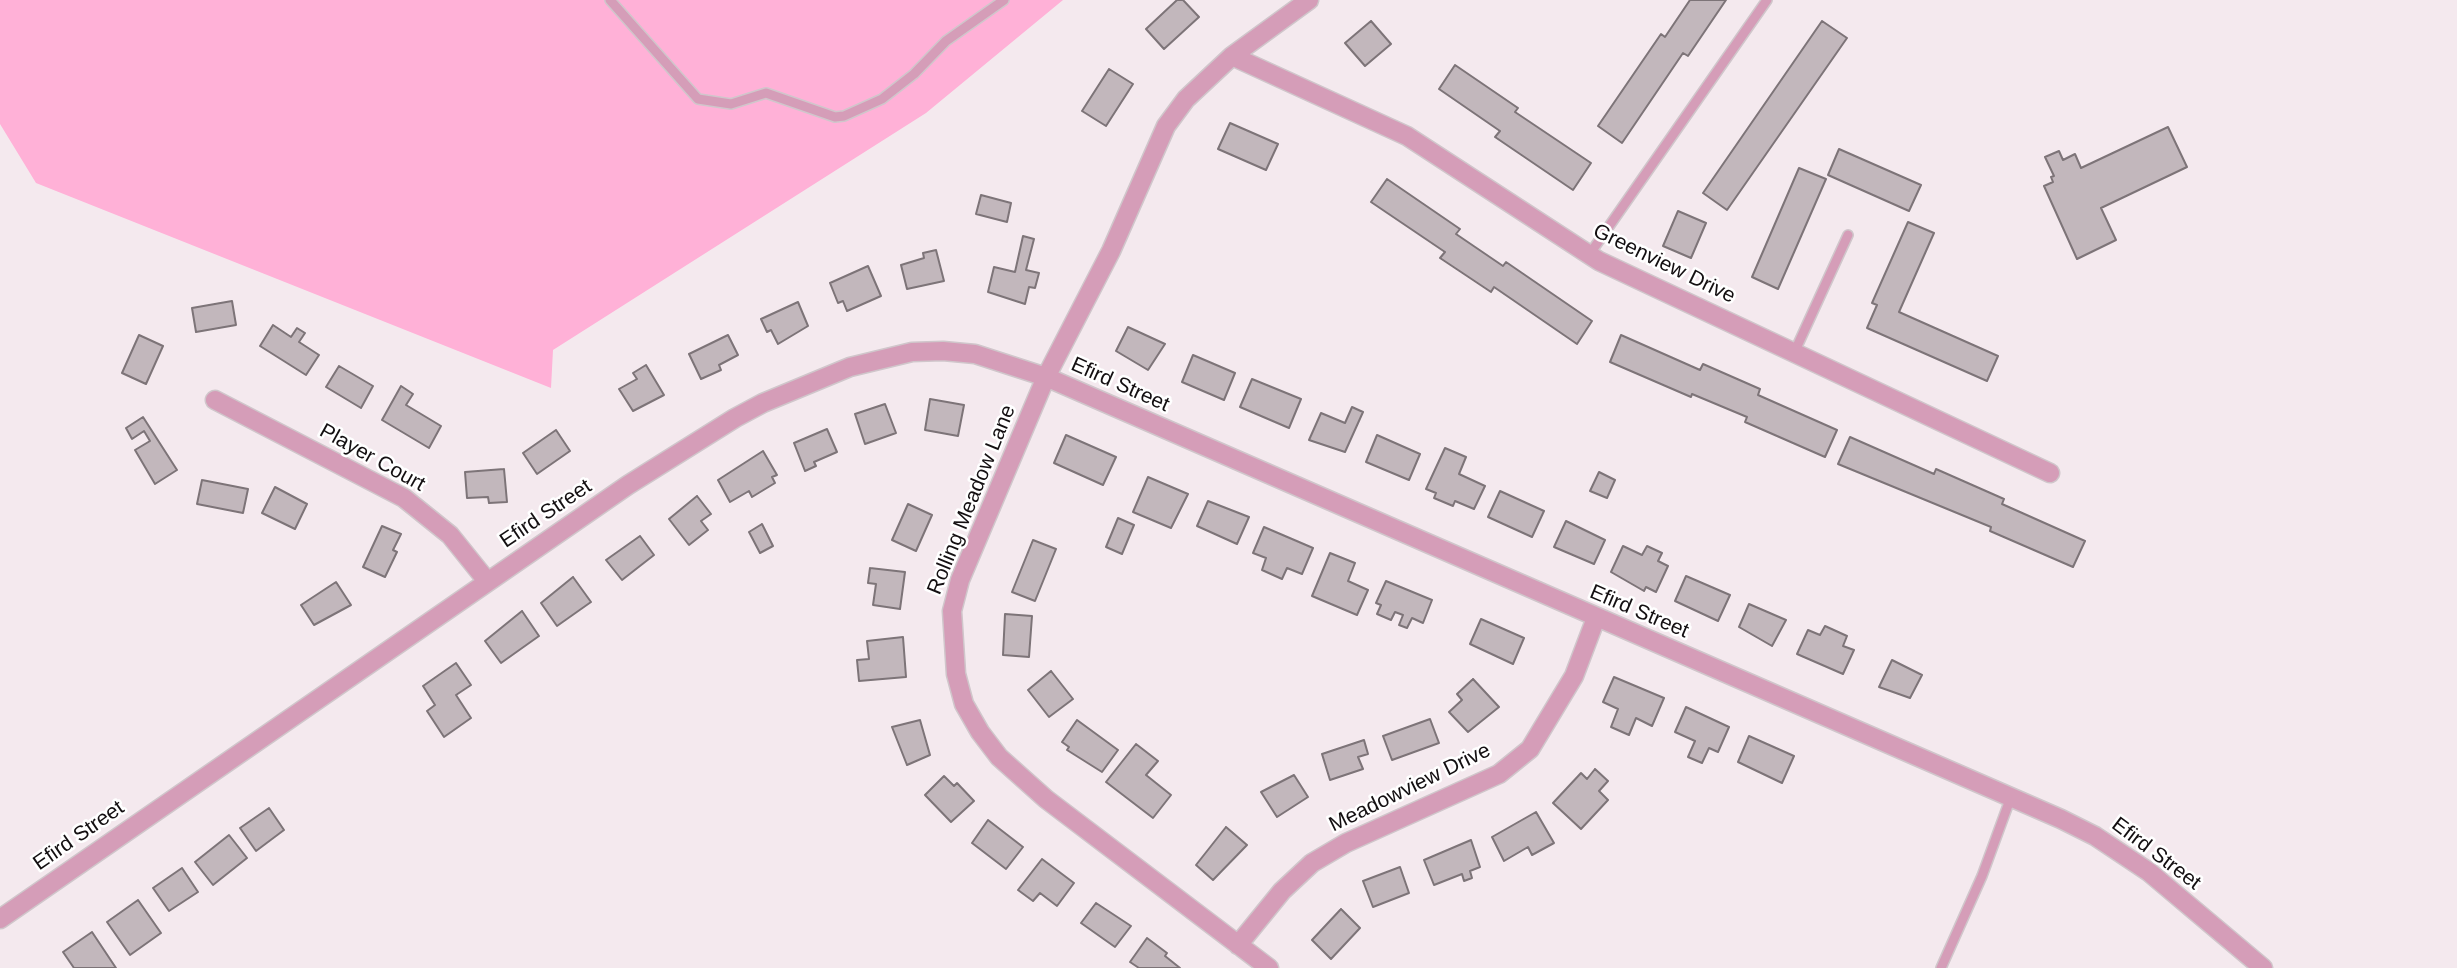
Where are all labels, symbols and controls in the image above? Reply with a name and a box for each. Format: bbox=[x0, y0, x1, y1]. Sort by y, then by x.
street label: Greenview Drive bbox=[1589, 219, 1739, 309]
street label: Efird Street bbox=[1067, 352, 1173, 418]
street label: Rolling Meadow Lane bbox=[922, 402, 1022, 598]
street label: Player Court bbox=[315, 419, 429, 497]
street label: Efird Street bbox=[495, 474, 597, 554]
street label: Efird Street bbox=[1586, 580, 1692, 644]
street label: Meadowview Drive bbox=[1325, 738, 1495, 838]
street label: Efird Street bbox=[29, 796, 129, 876]
street label: Efird Street bbox=[2106, 812, 2206, 896]

